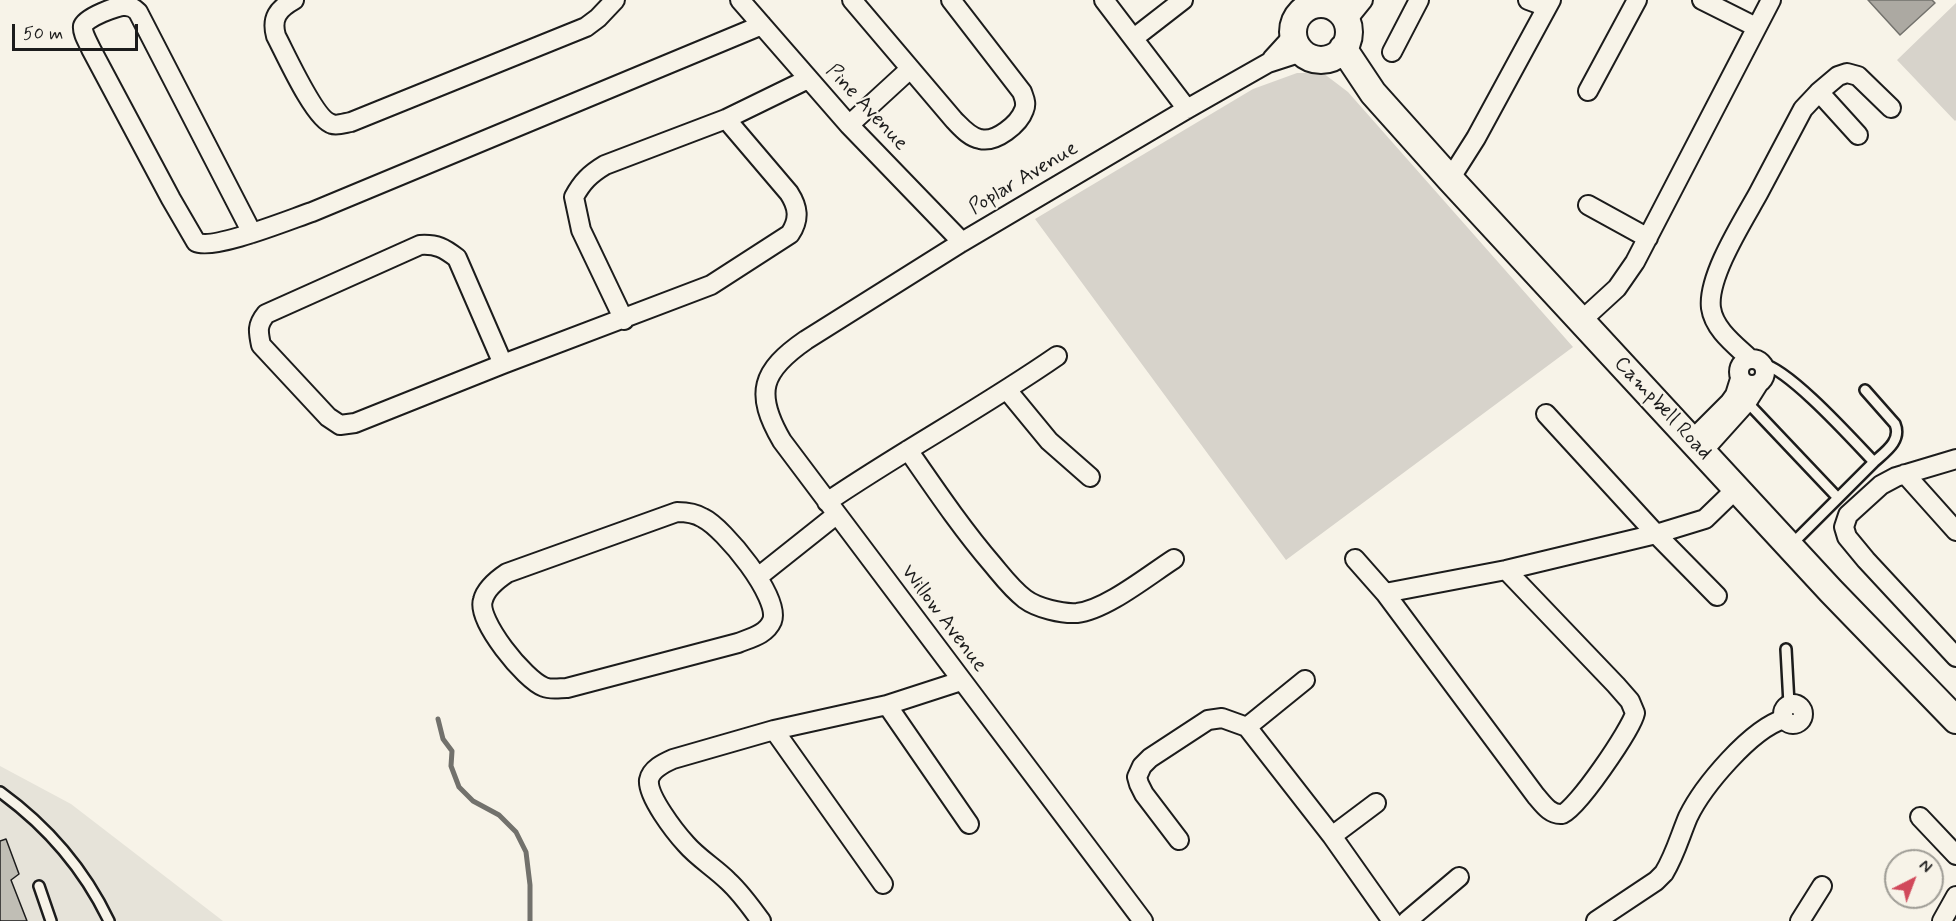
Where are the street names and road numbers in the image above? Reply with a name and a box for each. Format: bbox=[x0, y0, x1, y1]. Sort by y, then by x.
street label: Pine Avenue bbox=[820, 59, 912, 157]
street label: Poplar Avenue bbox=[965, 137, 1083, 221]
street label: Campbell Road bbox=[1608, 352, 1716, 466]
street label: Willow Avenue bbox=[895, 560, 991, 678]

